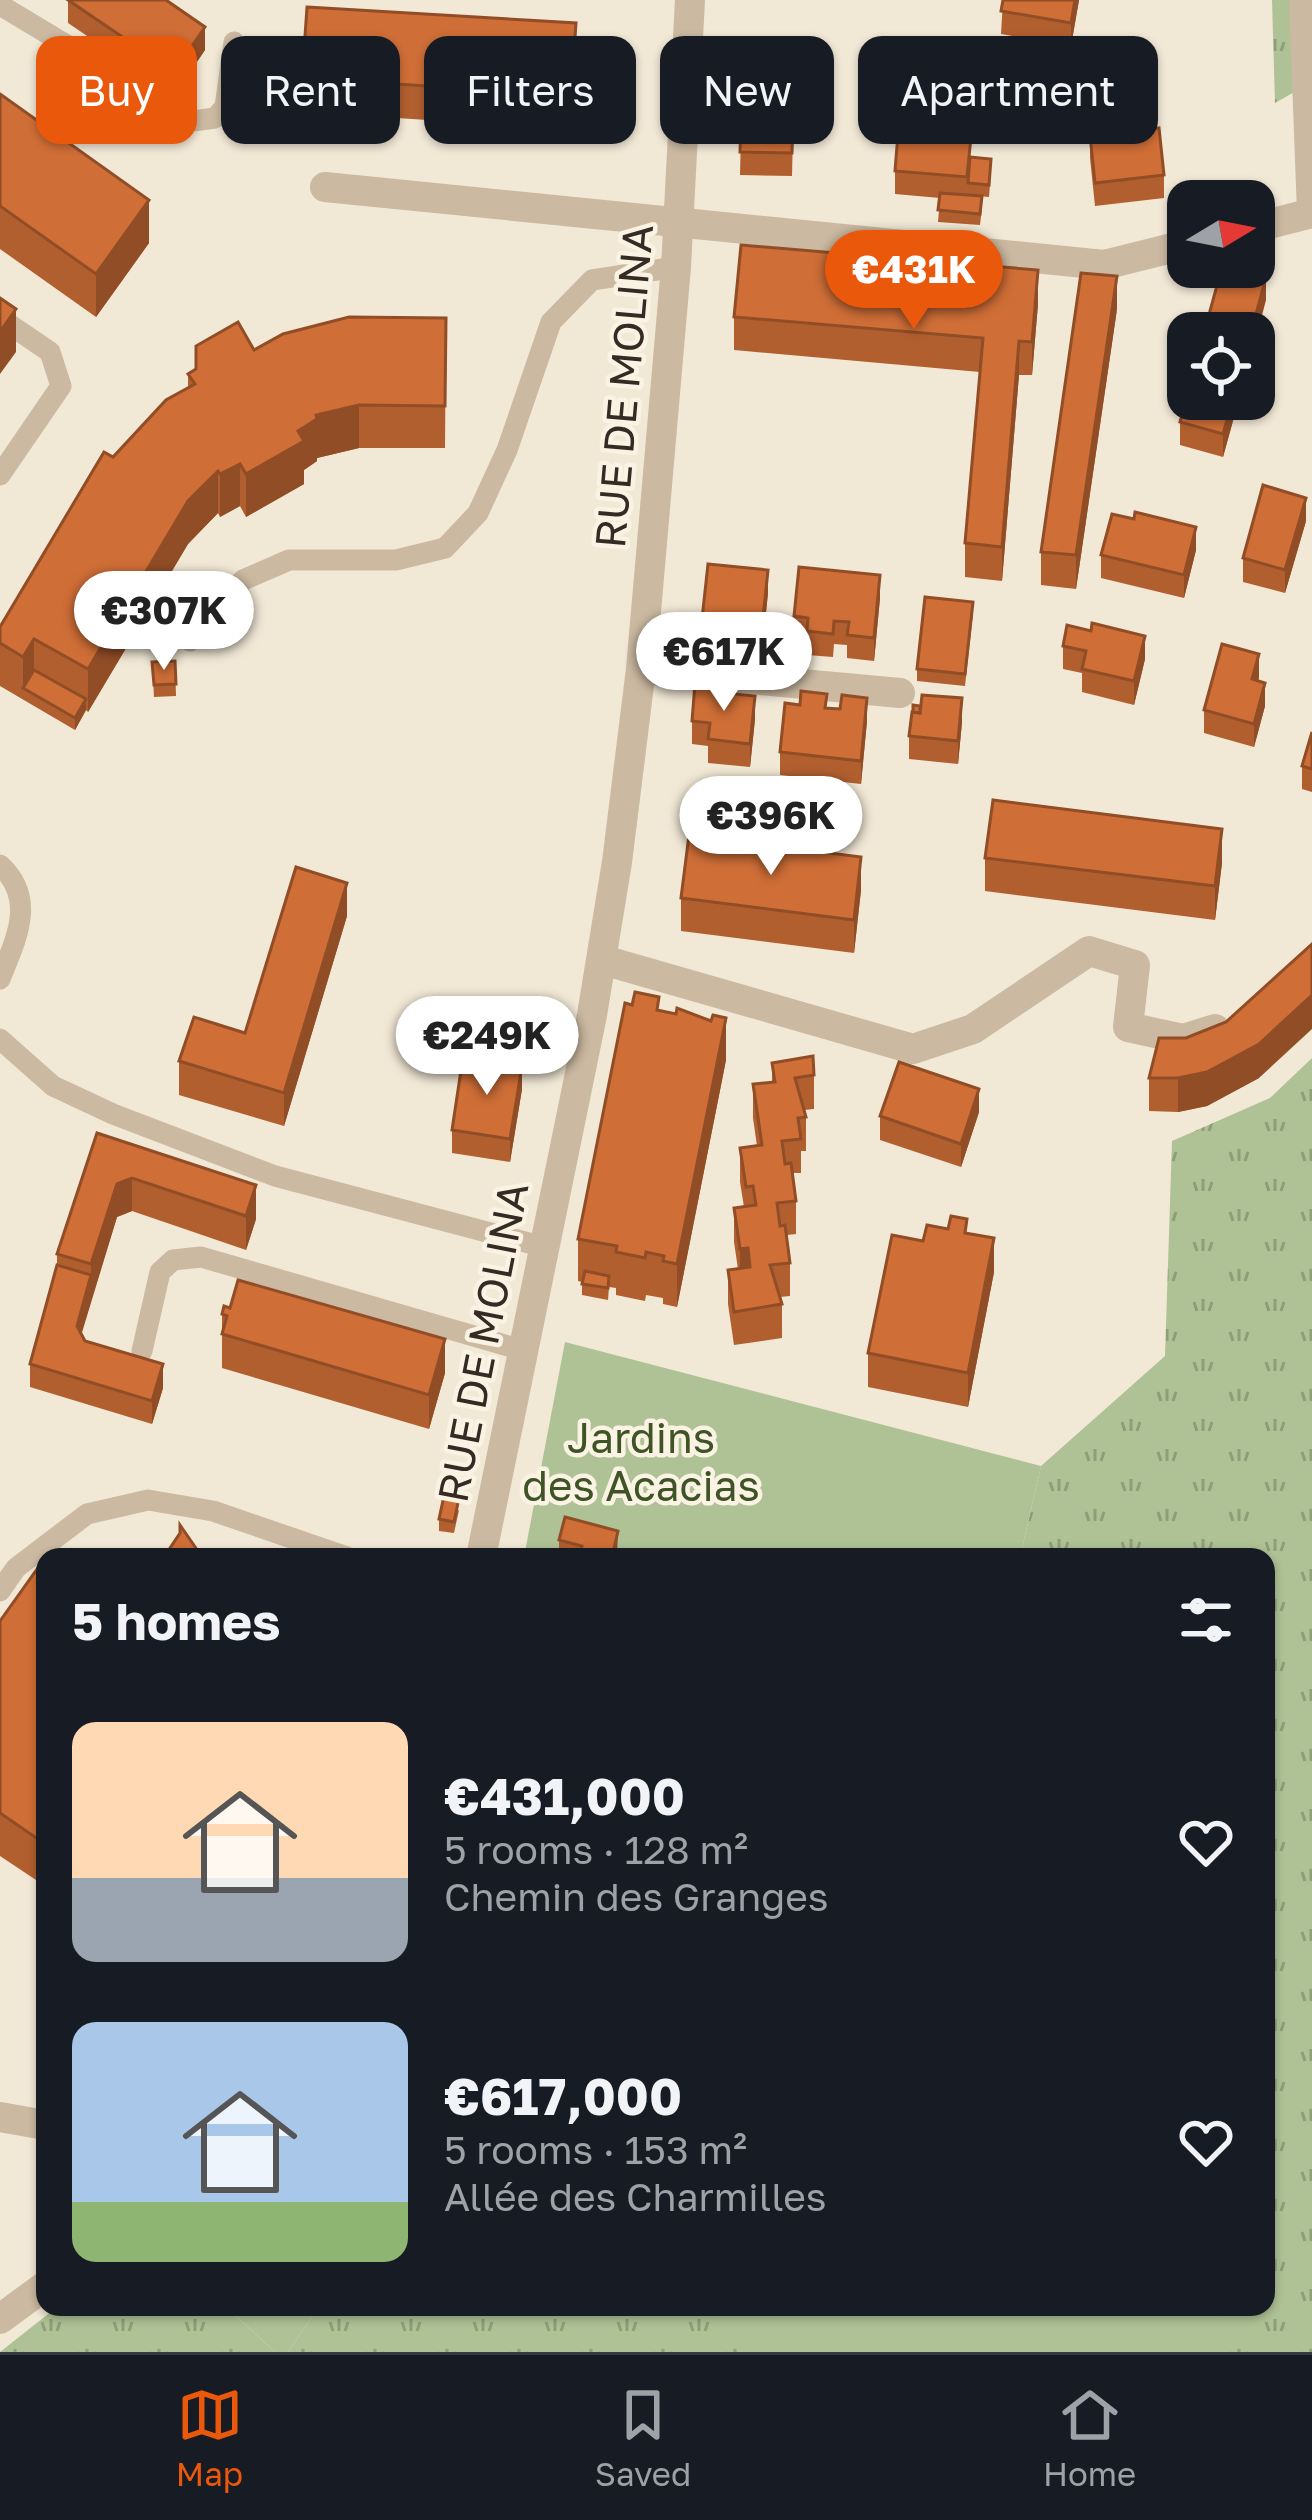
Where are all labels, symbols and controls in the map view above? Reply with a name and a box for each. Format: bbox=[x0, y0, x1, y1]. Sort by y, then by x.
chip: Buy bbox=[36, 36, 197, 144]
chip: Rent bbox=[221, 36, 400, 144]
chip: Filters bbox=[424, 36, 636, 144]
chip: New bbox=[660, 36, 834, 144]
chip: Apartment bbox=[858, 36, 1158, 144]
north arrow bbox=[1167, 180, 1275, 288]
map controls bbox=[1167, 180, 1275, 420]
street label: RUE DE MOLINA bbox=[584, 222, 662, 550]
pin: €431K bbox=[830, 230, 998, 332]
text: €431K bbox=[852, 245, 976, 292]
button: locate bbox=[1167, 312, 1275, 420]
pin: €307K bbox=[80, 571, 248, 673]
text: €307K bbox=[101, 586, 227, 633]
pin: €617K bbox=[640, 612, 808, 714]
text: €617K bbox=[663, 627, 785, 674]
pin: €396K bbox=[687, 776, 855, 878]
text: €396K bbox=[706, 791, 836, 838]
pin: €249K bbox=[403, 996, 571, 1098]
text: €249K bbox=[423, 1011, 551, 1058]
street label: RUE DE MOLINA bbox=[426, 1178, 538, 1506]
park label: Jardins des Acacias bbox=[522, 1412, 760, 1510]
icon: filters bbox=[1173, 1587, 1239, 1653]
text: 5 homes bbox=[72, 1590, 281, 1651]
text: €431,000 bbox=[444, 1765, 685, 1826]
icon: home bbox=[168, 1770, 312, 1914]
icon: heart bbox=[1173, 1809, 1239, 1875]
text: 5 rooms · 128 m² bbox=[444, 1826, 748, 1873]
text: Chemin des Granges bbox=[444, 1873, 828, 1920]
text: €617,000 bbox=[444, 2065, 682, 2126]
icon: home bbox=[168, 2070, 312, 2214]
icon: heart bbox=[1173, 2109, 1239, 2175]
text: 5 rooms · 153 m² bbox=[444, 2126, 747, 2173]
text: Allée des Charmilles bbox=[444, 2173, 827, 2220]
tab: Map bbox=[176, 2382, 243, 2493]
tab: Saved bbox=[595, 2382, 691, 2493]
tab: Home bbox=[1043, 2382, 1136, 2493]

